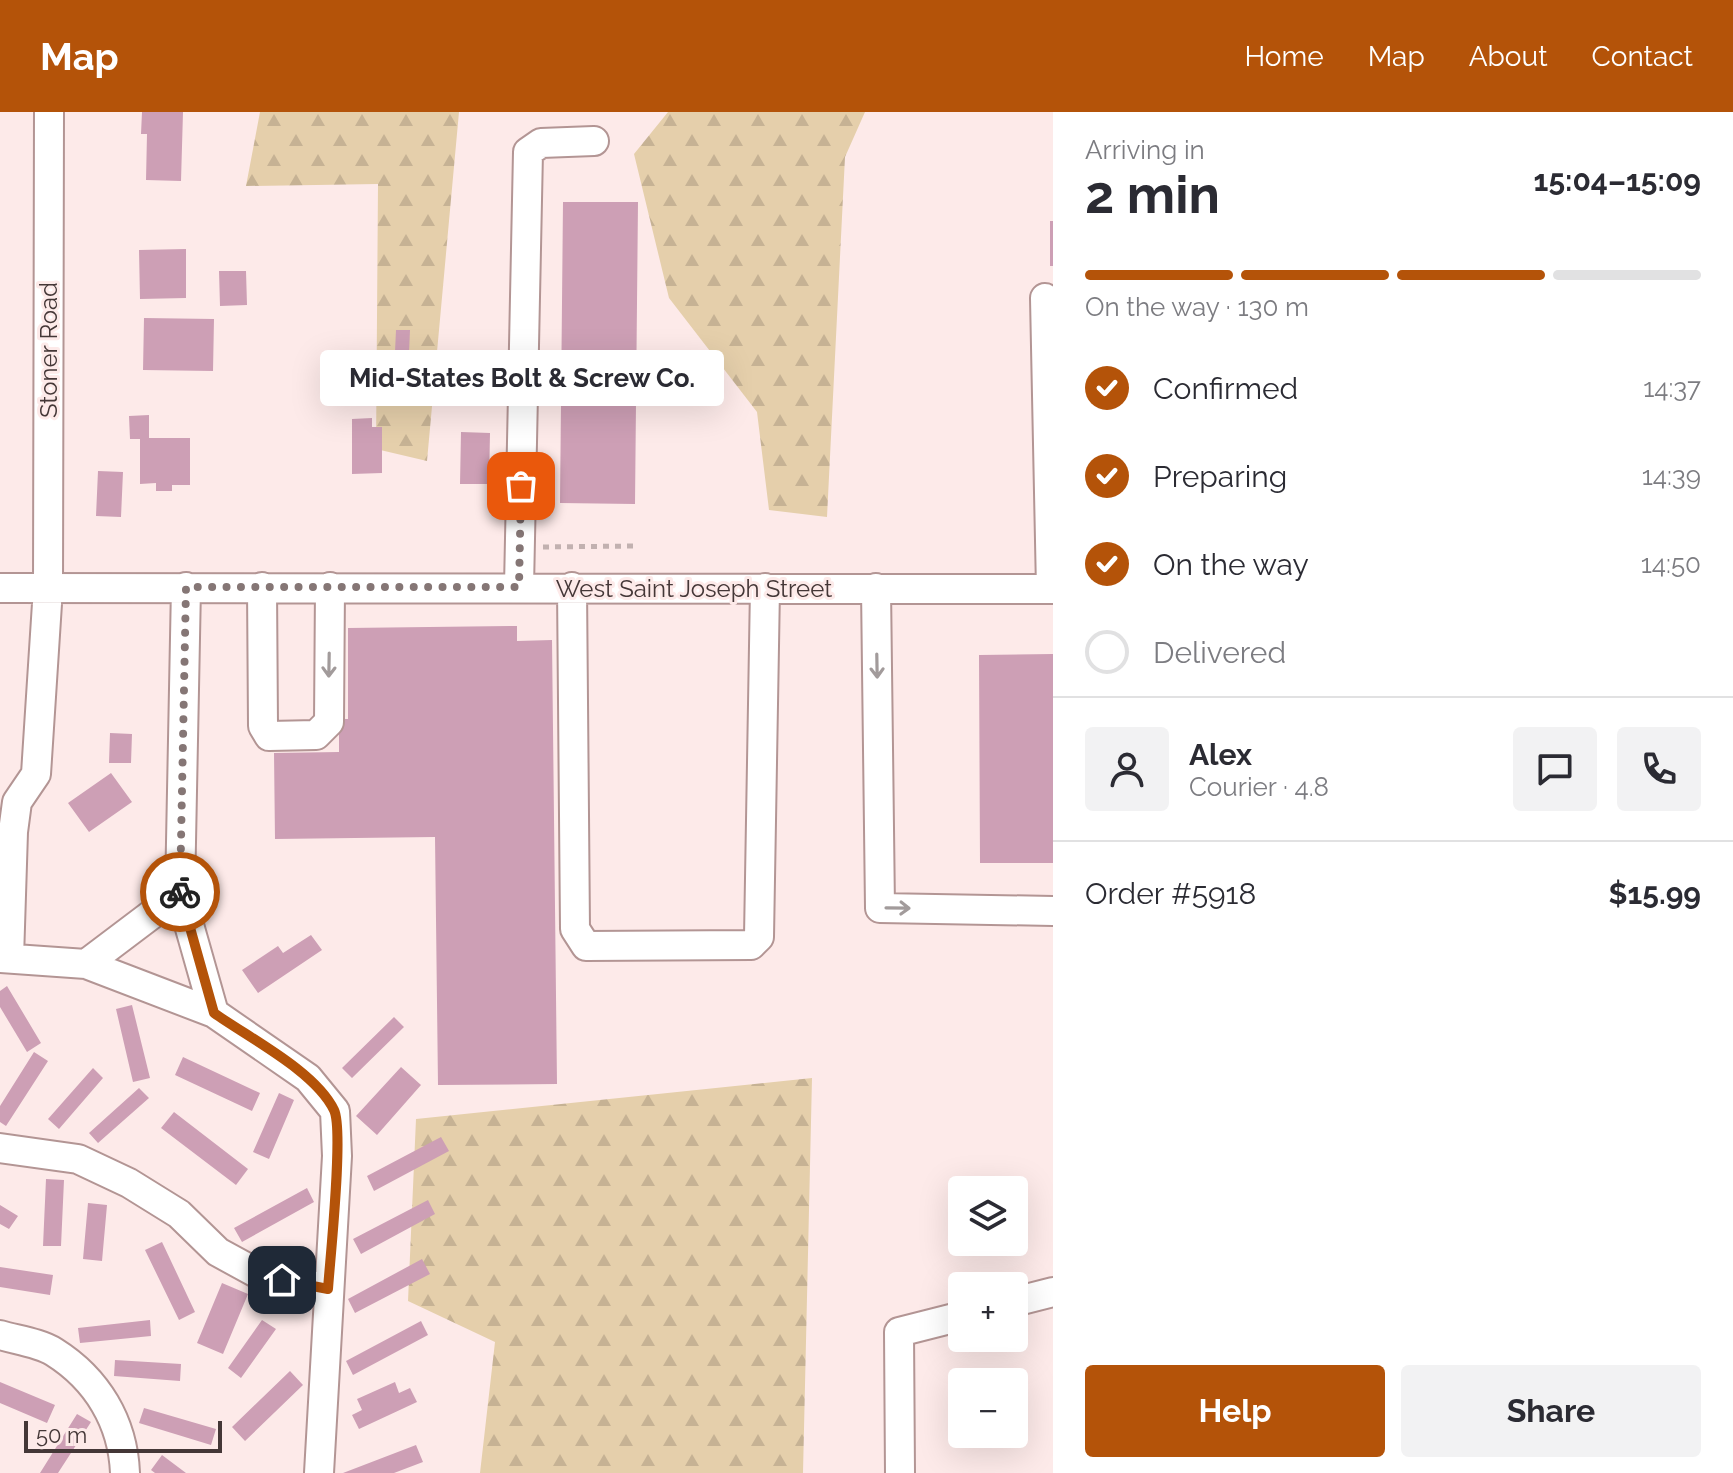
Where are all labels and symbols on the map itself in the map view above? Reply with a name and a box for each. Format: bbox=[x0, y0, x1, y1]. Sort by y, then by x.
street label: Stoner Road bbox=[34, 282, 63, 418]
callout: Mid-States Bolt & Screw Co. bbox=[319, 350, 723, 406]
pin bbox=[487, 452, 555, 520]
street label: West Saint Joseph Street bbox=[556, 574, 832, 603]
one-way arrow bbox=[321, 651, 337, 678]
one-way arrow bbox=[869, 652, 885, 679]
courier bbox=[140, 852, 220, 932]
one-way arrow bbox=[884, 900, 911, 916]
pin bbox=[248, 1246, 316, 1314]
scale bar bbox=[24, 1417, 222, 1453]

